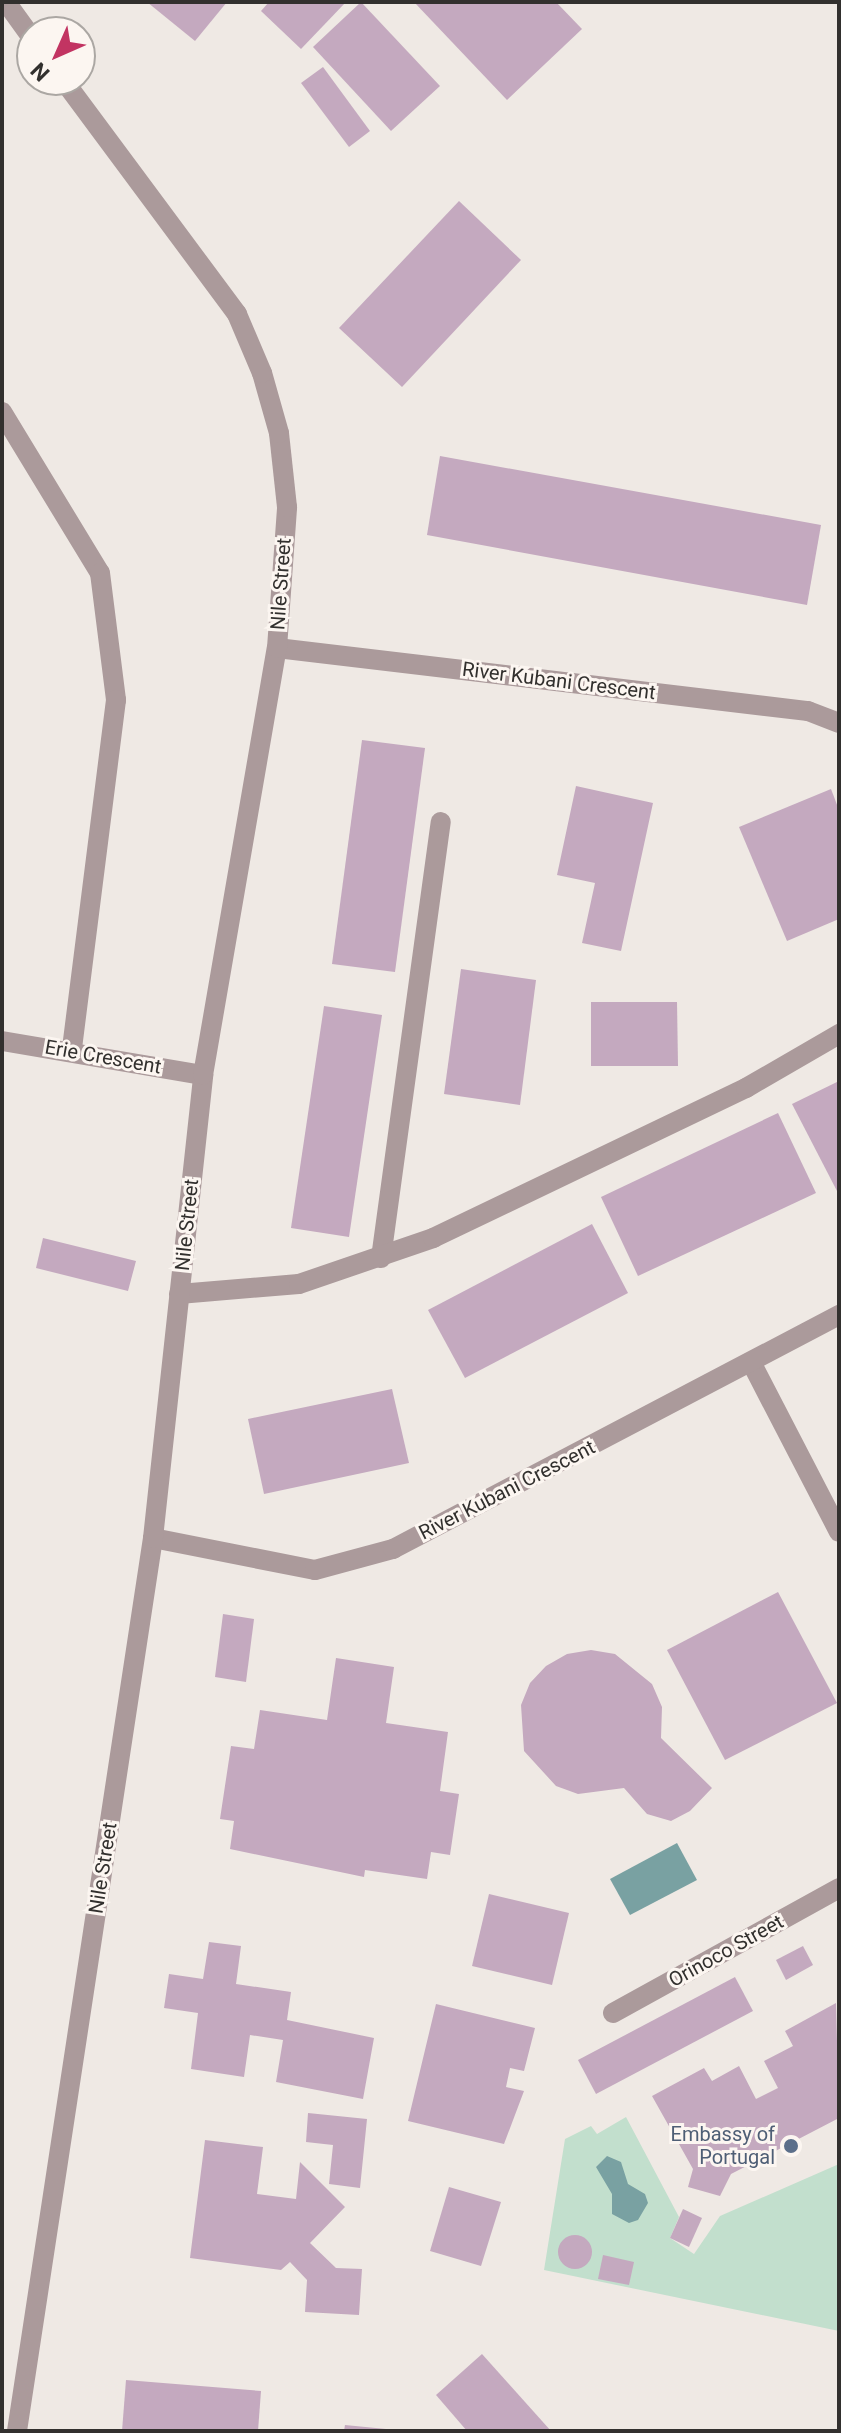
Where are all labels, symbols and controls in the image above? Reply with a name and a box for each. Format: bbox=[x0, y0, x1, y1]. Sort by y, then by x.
north arrow bbox=[16, 16, 96, 96]
text: N bbox=[26, 58, 54, 86]
street label: Nile Street bbox=[266, 537, 296, 631]
street label: River Kubani Crescent bbox=[461, 657, 657, 705]
street label: Erie Crescent bbox=[43, 1035, 163, 1079]
street label: Nile Street bbox=[170, 1178, 204, 1272]
street label: River Kubani Crescent bbox=[415, 1435, 599, 1545]
street label: Nile Street bbox=[84, 1821, 122, 1915]
street label: Orinoco Street bbox=[664, 1910, 788, 1992]
place label: Embassy of Portugal bbox=[671, 2122, 775, 2169]
marker: Embassy of Portugal bbox=[782, 2137, 800, 2155]

